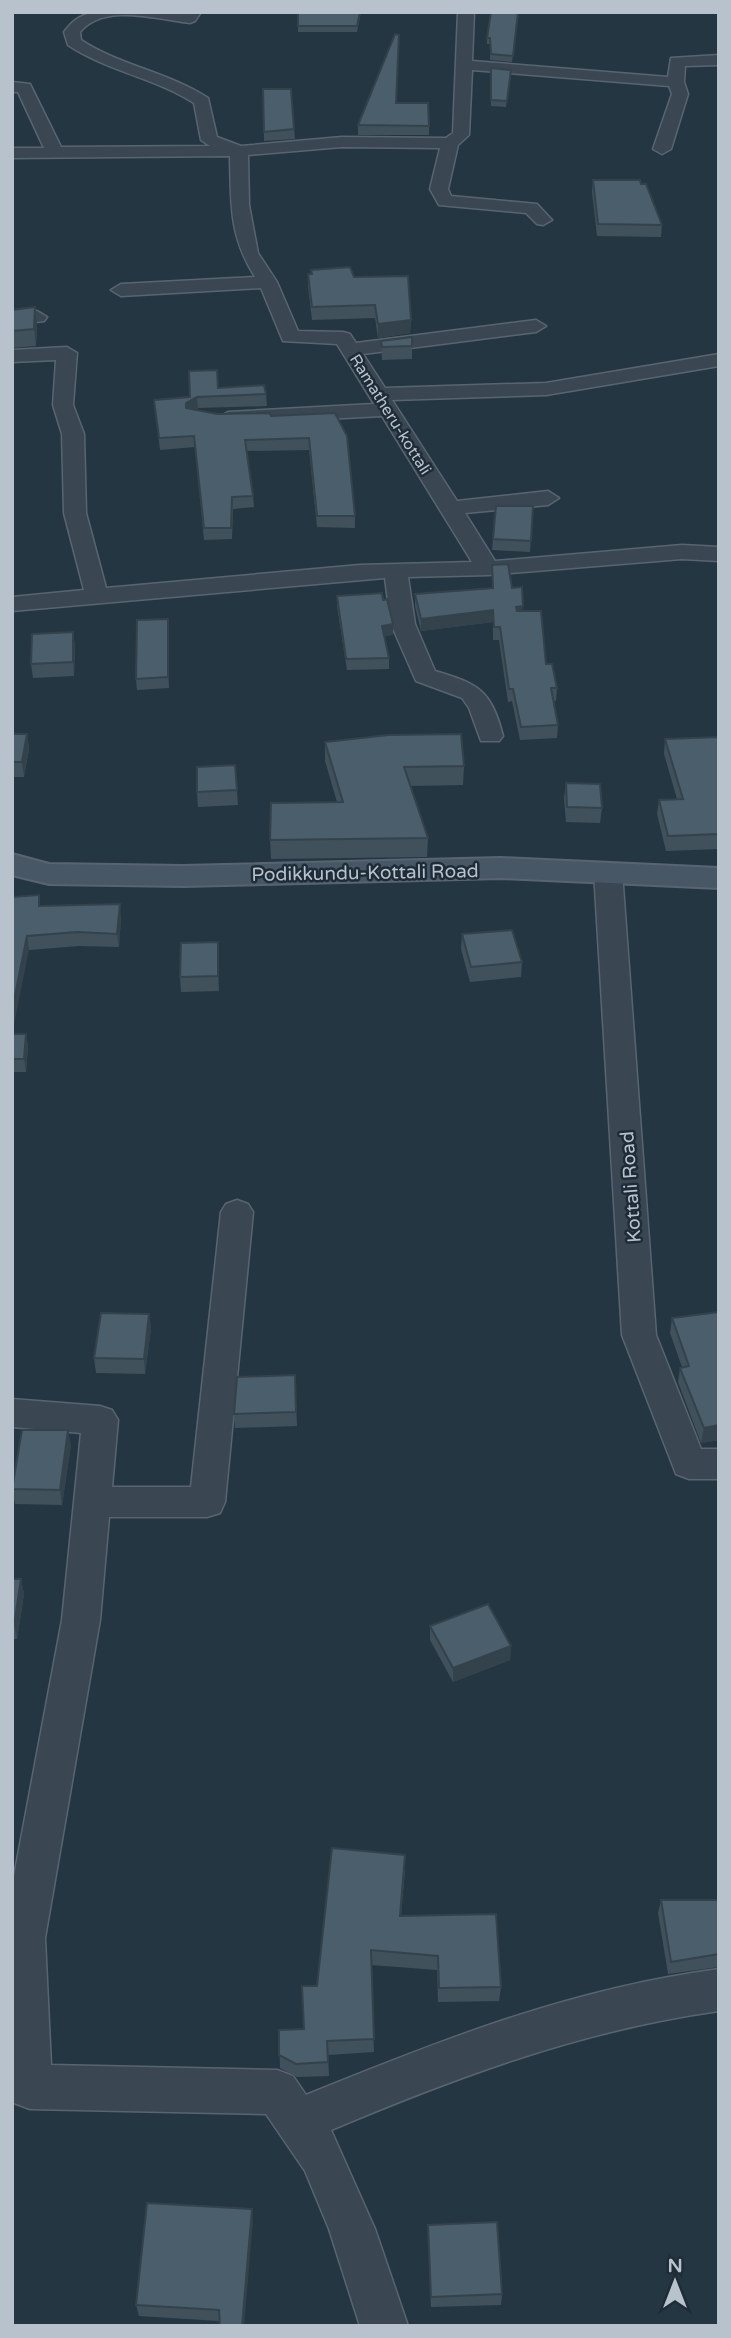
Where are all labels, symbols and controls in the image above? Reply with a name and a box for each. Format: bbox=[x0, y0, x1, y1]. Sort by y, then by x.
street label: Ramatheru-kottali bbox=[345, 350, 435, 479]
street label: Podikkundu-Kottali Road bbox=[251, 860, 479, 886]
street label: Kottali Road bbox=[616, 1131, 646, 1243]
north arrow bbox=[640, 2247, 710, 2317]
text: N bbox=[667, 2255, 683, 2277]

